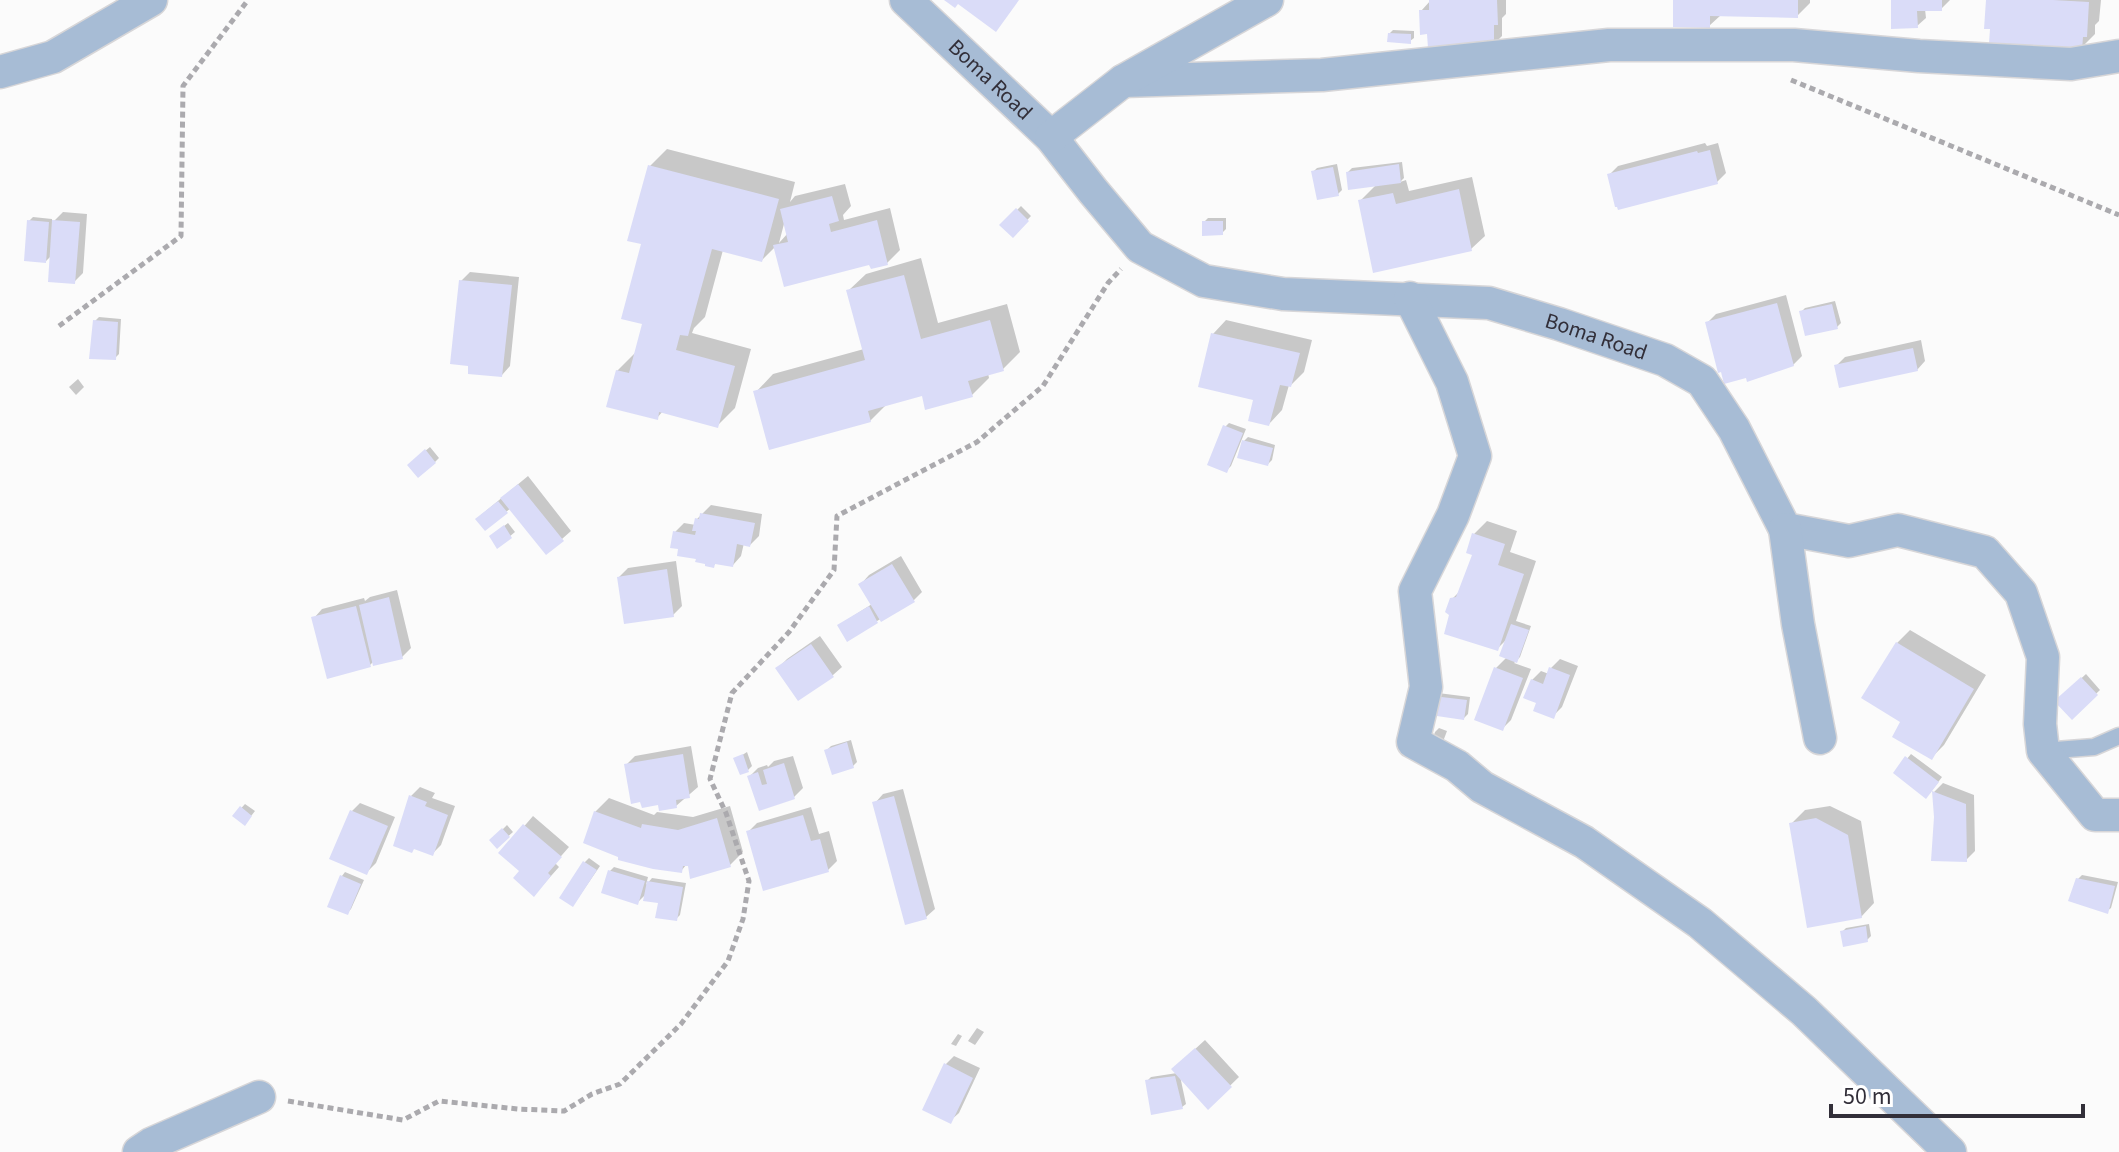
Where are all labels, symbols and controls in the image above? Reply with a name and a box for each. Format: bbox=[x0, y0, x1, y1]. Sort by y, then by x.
street label: Boma Road bbox=[941, 32, 1040, 128]
street label: Boma Road bbox=[1541, 305, 1651, 369]
scale bar bbox=[1831, 1068, 2083, 1118]
text: 50 m bbox=[1843, 1079, 1892, 1114]

